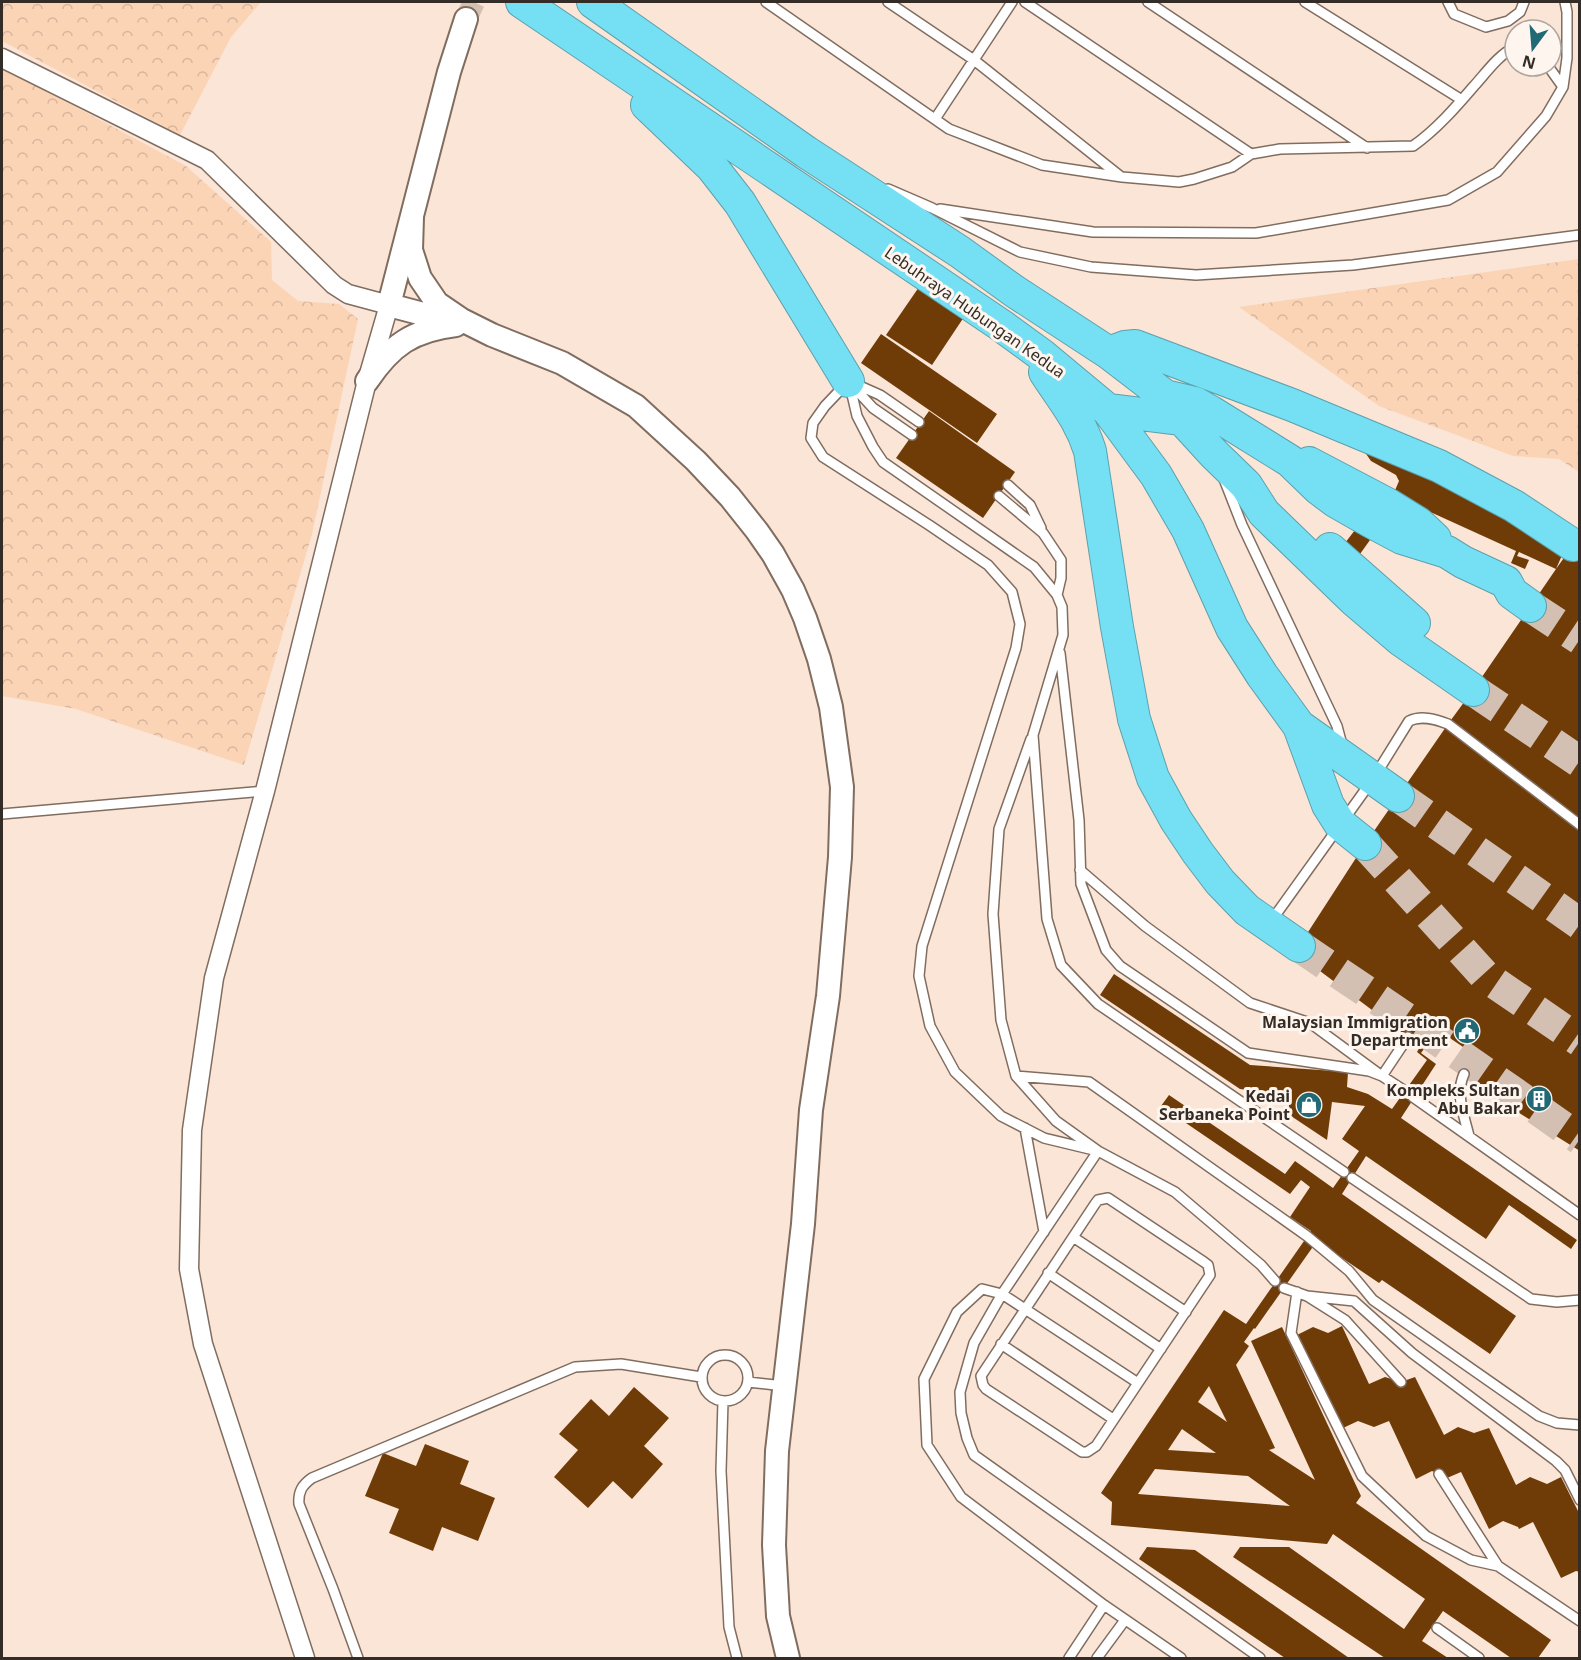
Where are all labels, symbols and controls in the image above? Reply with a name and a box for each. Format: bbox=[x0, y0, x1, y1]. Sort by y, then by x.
north arrow bbox=[1503, 18, 1563, 78]
text: N bbox=[1520, 50, 1538, 75]
street label: Lebuhraya Hubungan Kedua bbox=[880, 241, 1070, 383]
place label: Malaysian Immigration Department bbox=[1262, 1011, 1448, 1051]
public building icon: Malaysian Immigration Department bbox=[1452, 1016, 1482, 1046]
place label: Kompleks Sultan Abu Bakar bbox=[1386, 1079, 1520, 1119]
building icon: Kompleks Sultan Abu Bakar bbox=[1524, 1084, 1554, 1114]
place label: Kedai Serbaneka Point bbox=[1159, 1085, 1290, 1125]
shop icon: Kedai Serbaneka Point bbox=[1294, 1090, 1324, 1120]

